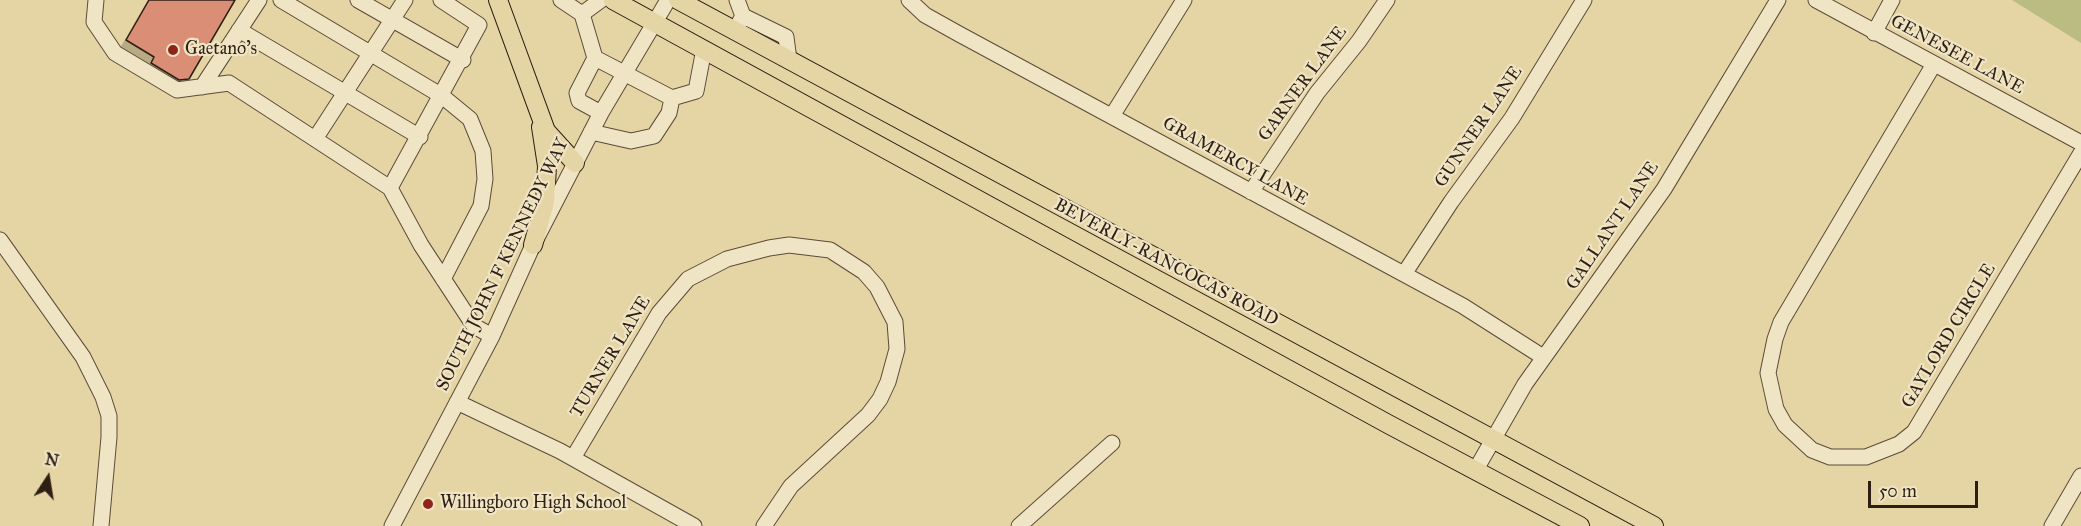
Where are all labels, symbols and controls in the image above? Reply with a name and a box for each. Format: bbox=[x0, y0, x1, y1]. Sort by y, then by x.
street label: GENESEE LANE bbox=[1886, 11, 2028, 99]
street label: GARNER LANE bbox=[1254, 22, 1352, 146]
place label: Gaetano's bbox=[185, 39, 257, 61]
marker: Gaetano's bbox=[166, 43, 180, 57]
street label: GUNNER LANE bbox=[1430, 62, 1528, 192]
street label: GRAMERCY LANE bbox=[1158, 113, 1312, 211]
street label: SOUTH JOHN F KENNEDY WAY bbox=[432, 135, 574, 395]
street label: GALLANT LANE bbox=[1562, 158, 1664, 294]
street label: BEVERLY-RANCOCAS ROAD bbox=[1050, 195, 1282, 331]
street label: GAYLORD CIRCLE bbox=[1897, 260, 2001, 412]
street label: TURNER LANE bbox=[566, 292, 656, 422]
north arrow bbox=[18, 448, 78, 508]
text: N bbox=[43, 449, 60, 471]
scale bar bbox=[1871, 469, 1980, 507]
text: 50 m bbox=[1879, 480, 1917, 502]
place label: Willingboro High School bbox=[440, 493, 626, 515]
marker: Willingboro High School bbox=[421, 497, 435, 511]

